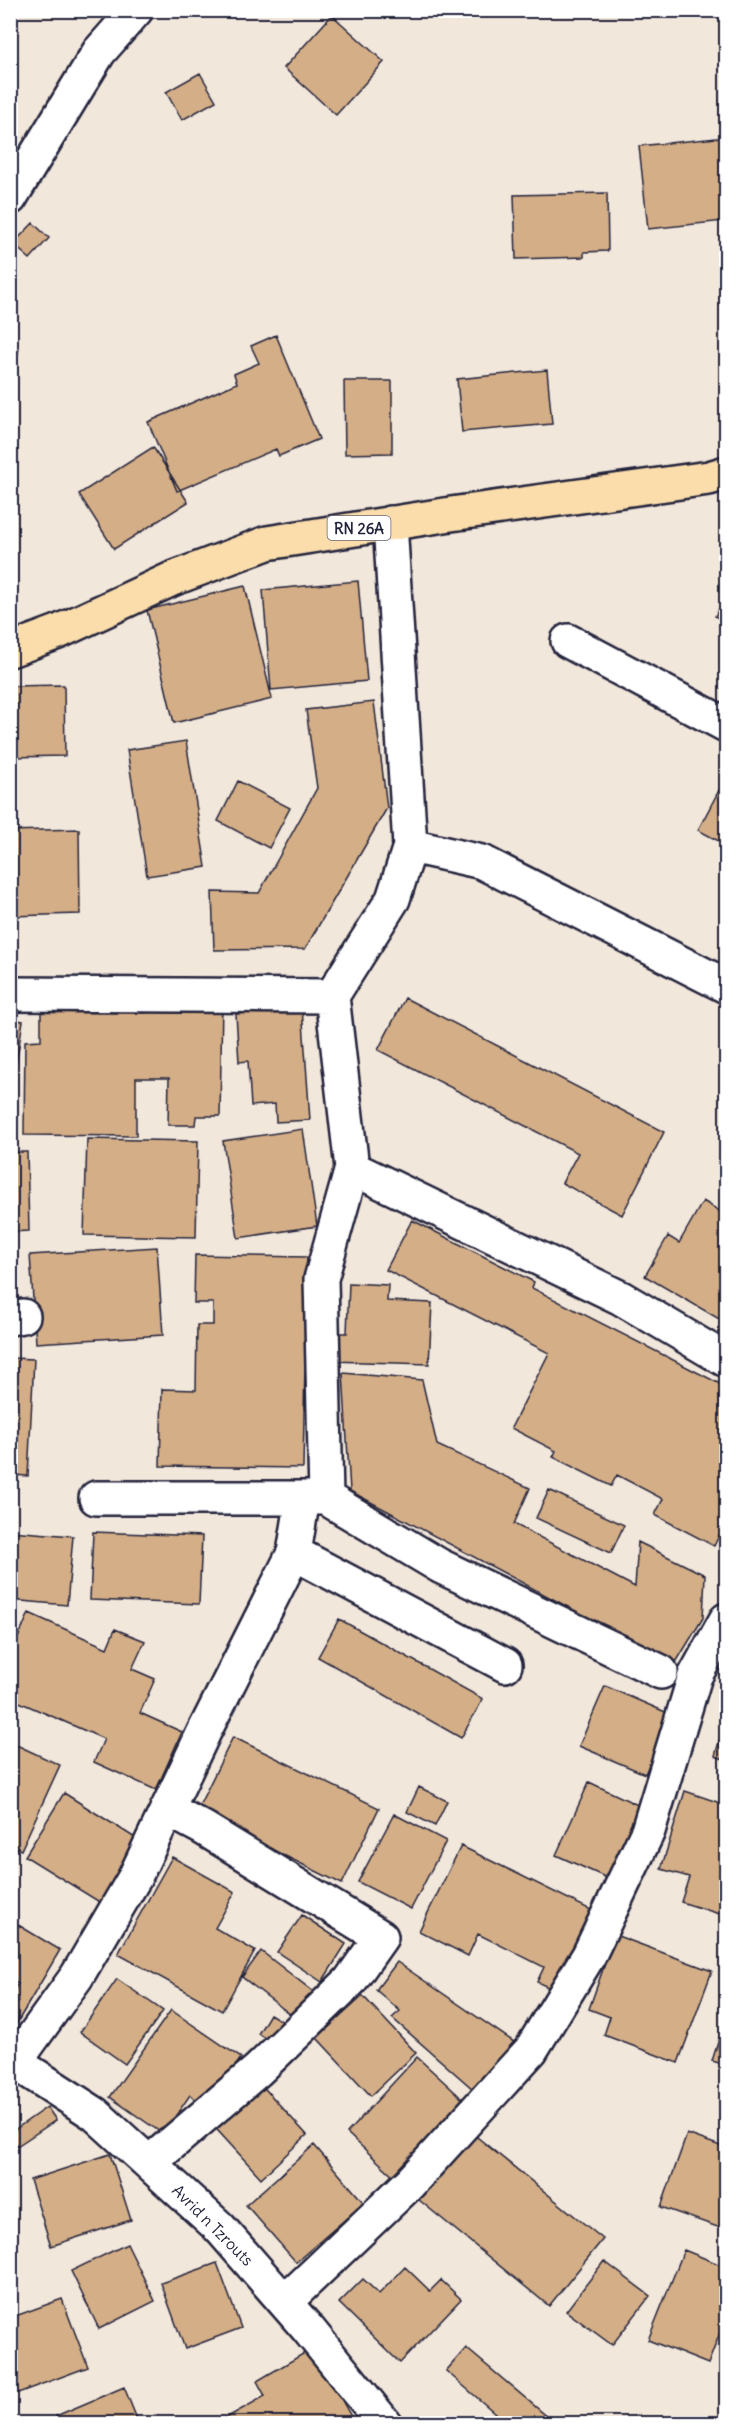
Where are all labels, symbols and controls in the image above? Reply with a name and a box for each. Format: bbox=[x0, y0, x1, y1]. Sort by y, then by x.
road number: RN 26A bbox=[328, 516, 391, 540]
street label: Avrid n Tzrouts bbox=[168, 2180, 258, 2270]

